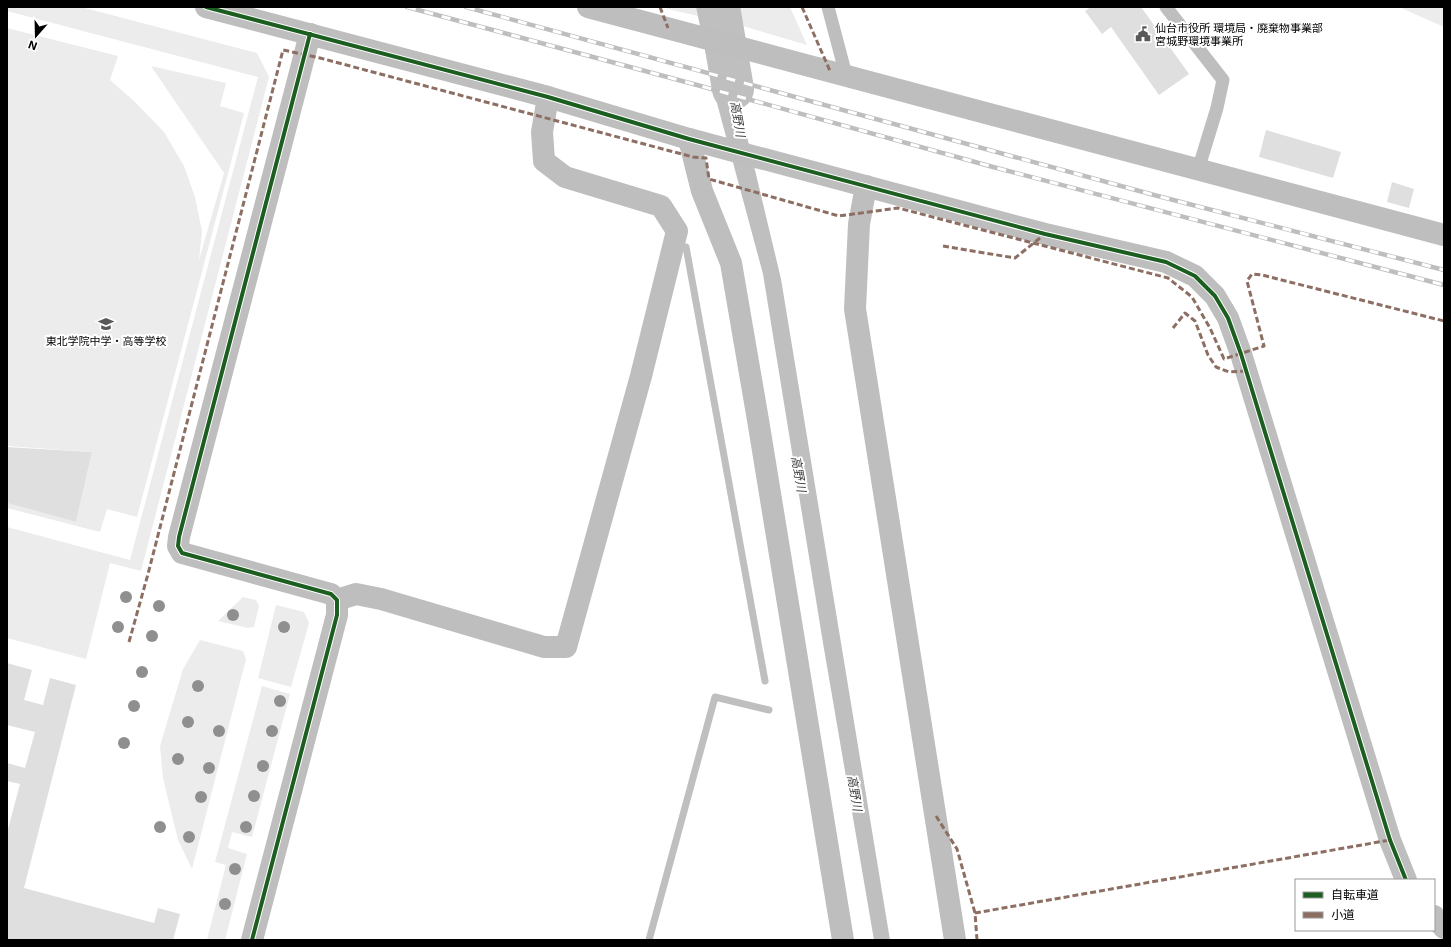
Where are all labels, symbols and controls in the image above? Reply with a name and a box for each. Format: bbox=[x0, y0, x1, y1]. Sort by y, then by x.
north arrow bbox=[16, 16, 56, 56]
place label: 仙台市役所 環境局・廃棄物事業部 宮城野環境事業所 bbox=[1155, 21, 1323, 48]
public building icon: 仙台市役所 環境局・廃棄物事業部 宮城野環境事業所 bbox=[1134, 25, 1152, 43]
text: N bbox=[26, 37, 39, 53]
water label: 高野川 bbox=[727, 100, 749, 140]
school or university icon: 東北学院中学・高等学校 bbox=[97, 315, 115, 333]
place label: 東北学院中学・高等学校 bbox=[46, 334, 167, 348]
water label: 高野川 bbox=[788, 455, 810, 495]
water label: 高野川 bbox=[844, 774, 866, 814]
legend bbox=[1295, 879, 1435, 931]
text: 自転車道 bbox=[1331, 887, 1379, 902]
text: 小道 bbox=[1331, 907, 1355, 922]

